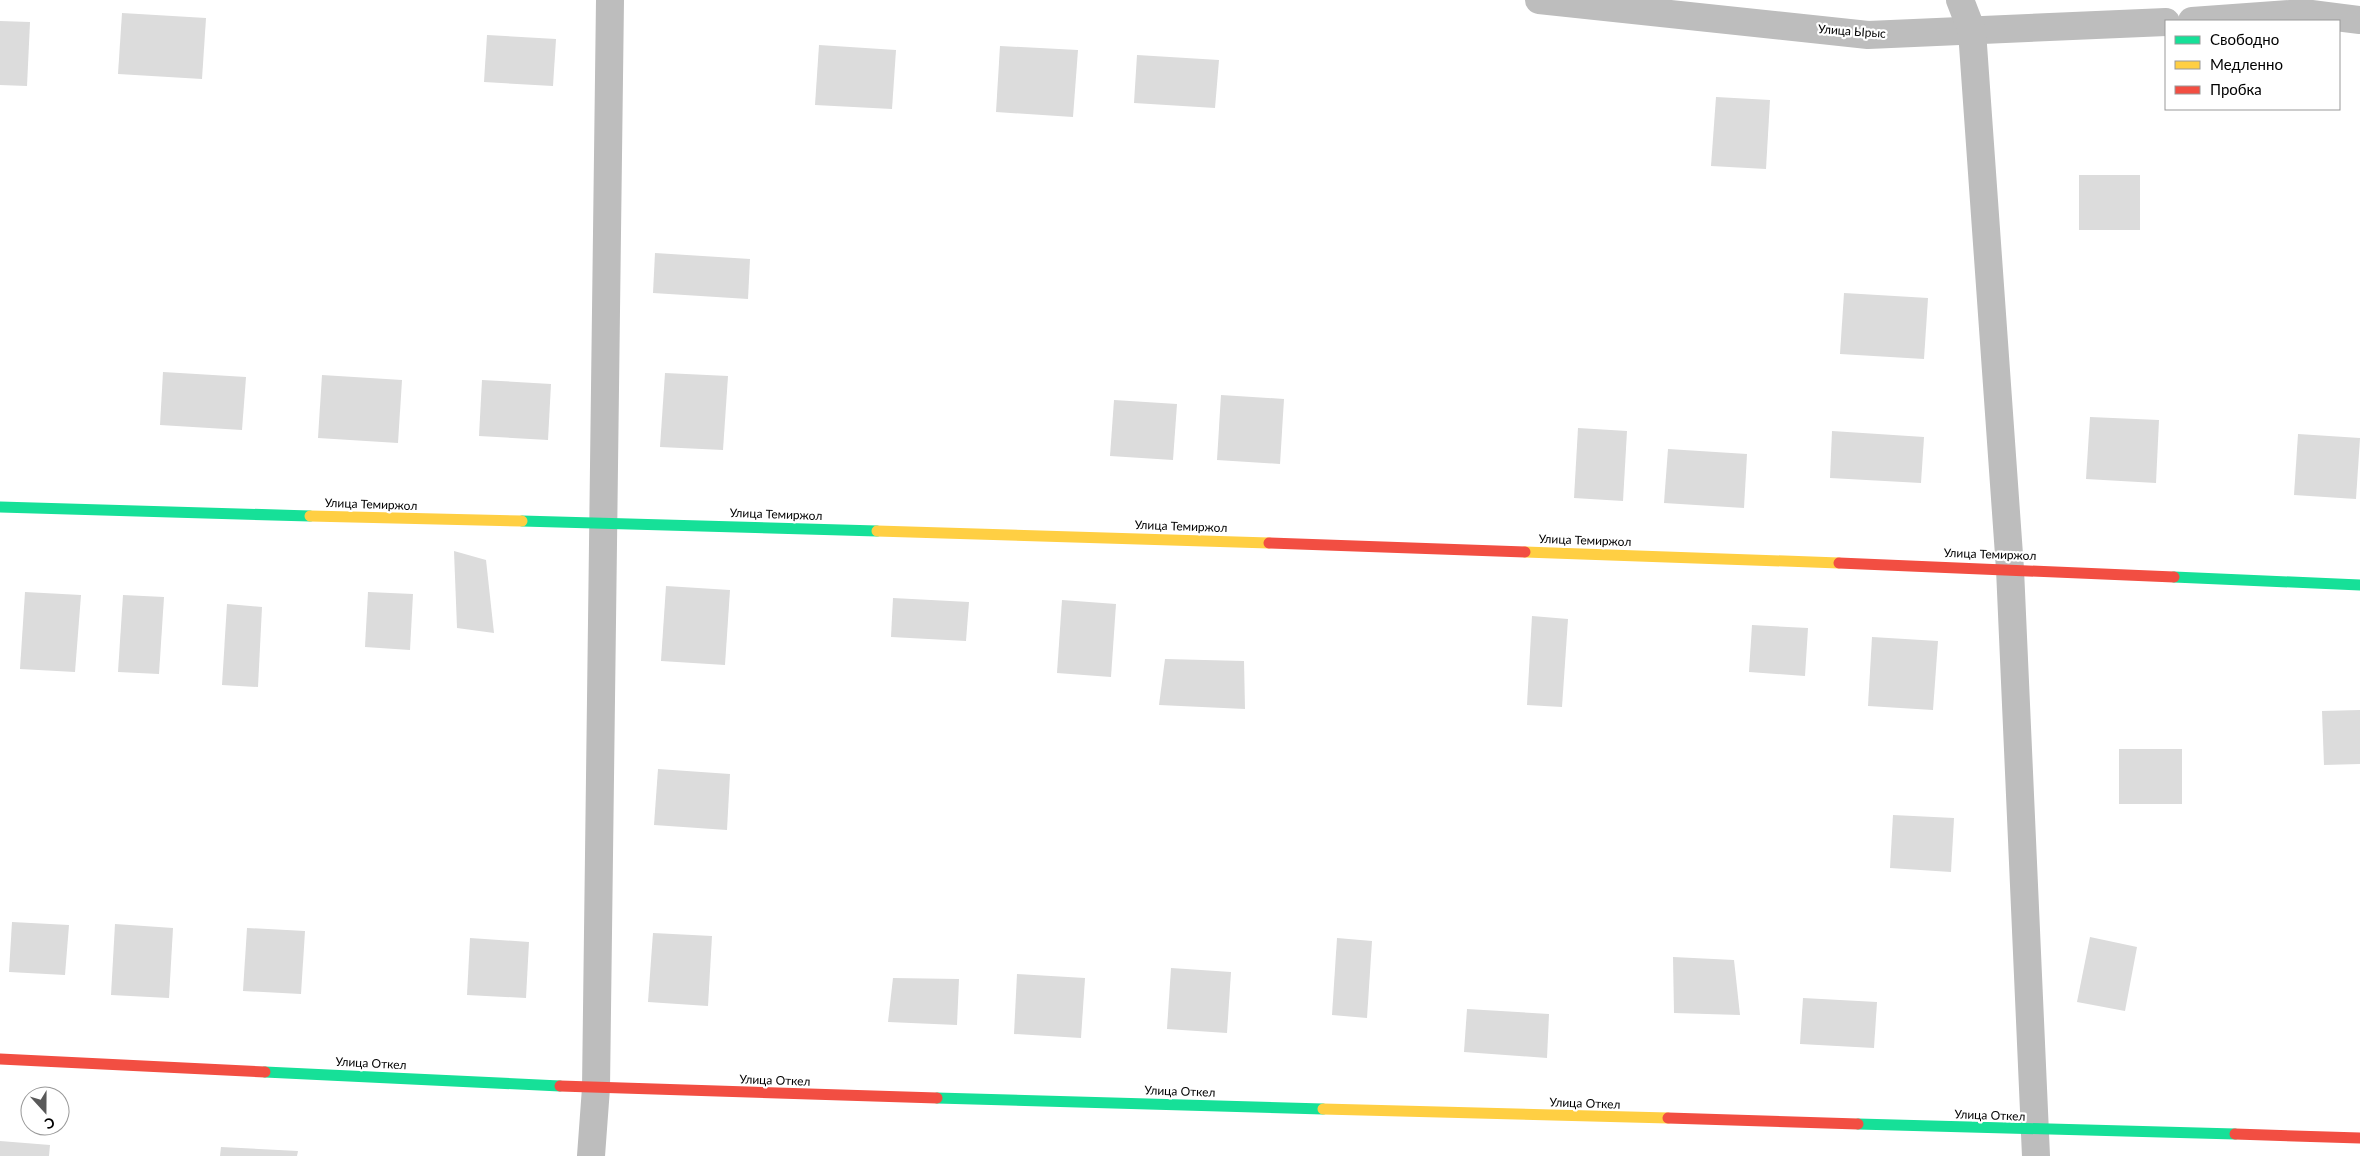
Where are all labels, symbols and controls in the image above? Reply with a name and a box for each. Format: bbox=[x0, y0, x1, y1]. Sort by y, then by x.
legend bbox=[2165, 20, 2340, 110]
street label: Улица Ырыс bbox=[1818, 21, 1887, 41]
text: Свободно bbox=[2210, 30, 2279, 48]
text: Медленно bbox=[2210, 55, 2283, 73]
text: Пробка bbox=[2210, 80, 2262, 98]
street label: Улица Темиржол bbox=[324, 495, 418, 513]
street label: Улица Темиржол bbox=[729, 505, 823, 523]
street label: Улица Темиржол bbox=[1134, 517, 1228, 535]
street label: Улица Темиржол bbox=[1538, 531, 1632, 549]
street label: Улица Темиржол bbox=[1943, 545, 2037, 563]
street label: Улица Откел bbox=[335, 1054, 407, 1072]
street label: Улица Откел bbox=[739, 1071, 811, 1089]
street label: Улица Откел bbox=[1144, 1082, 1216, 1100]
north arrow bbox=[20, 1086, 70, 1136]
street label: Улица Откел bbox=[1549, 1094, 1621, 1112]
street label: Улица Откел bbox=[1954, 1106, 2026, 1124]
text: С bbox=[42, 1114, 57, 1133]

